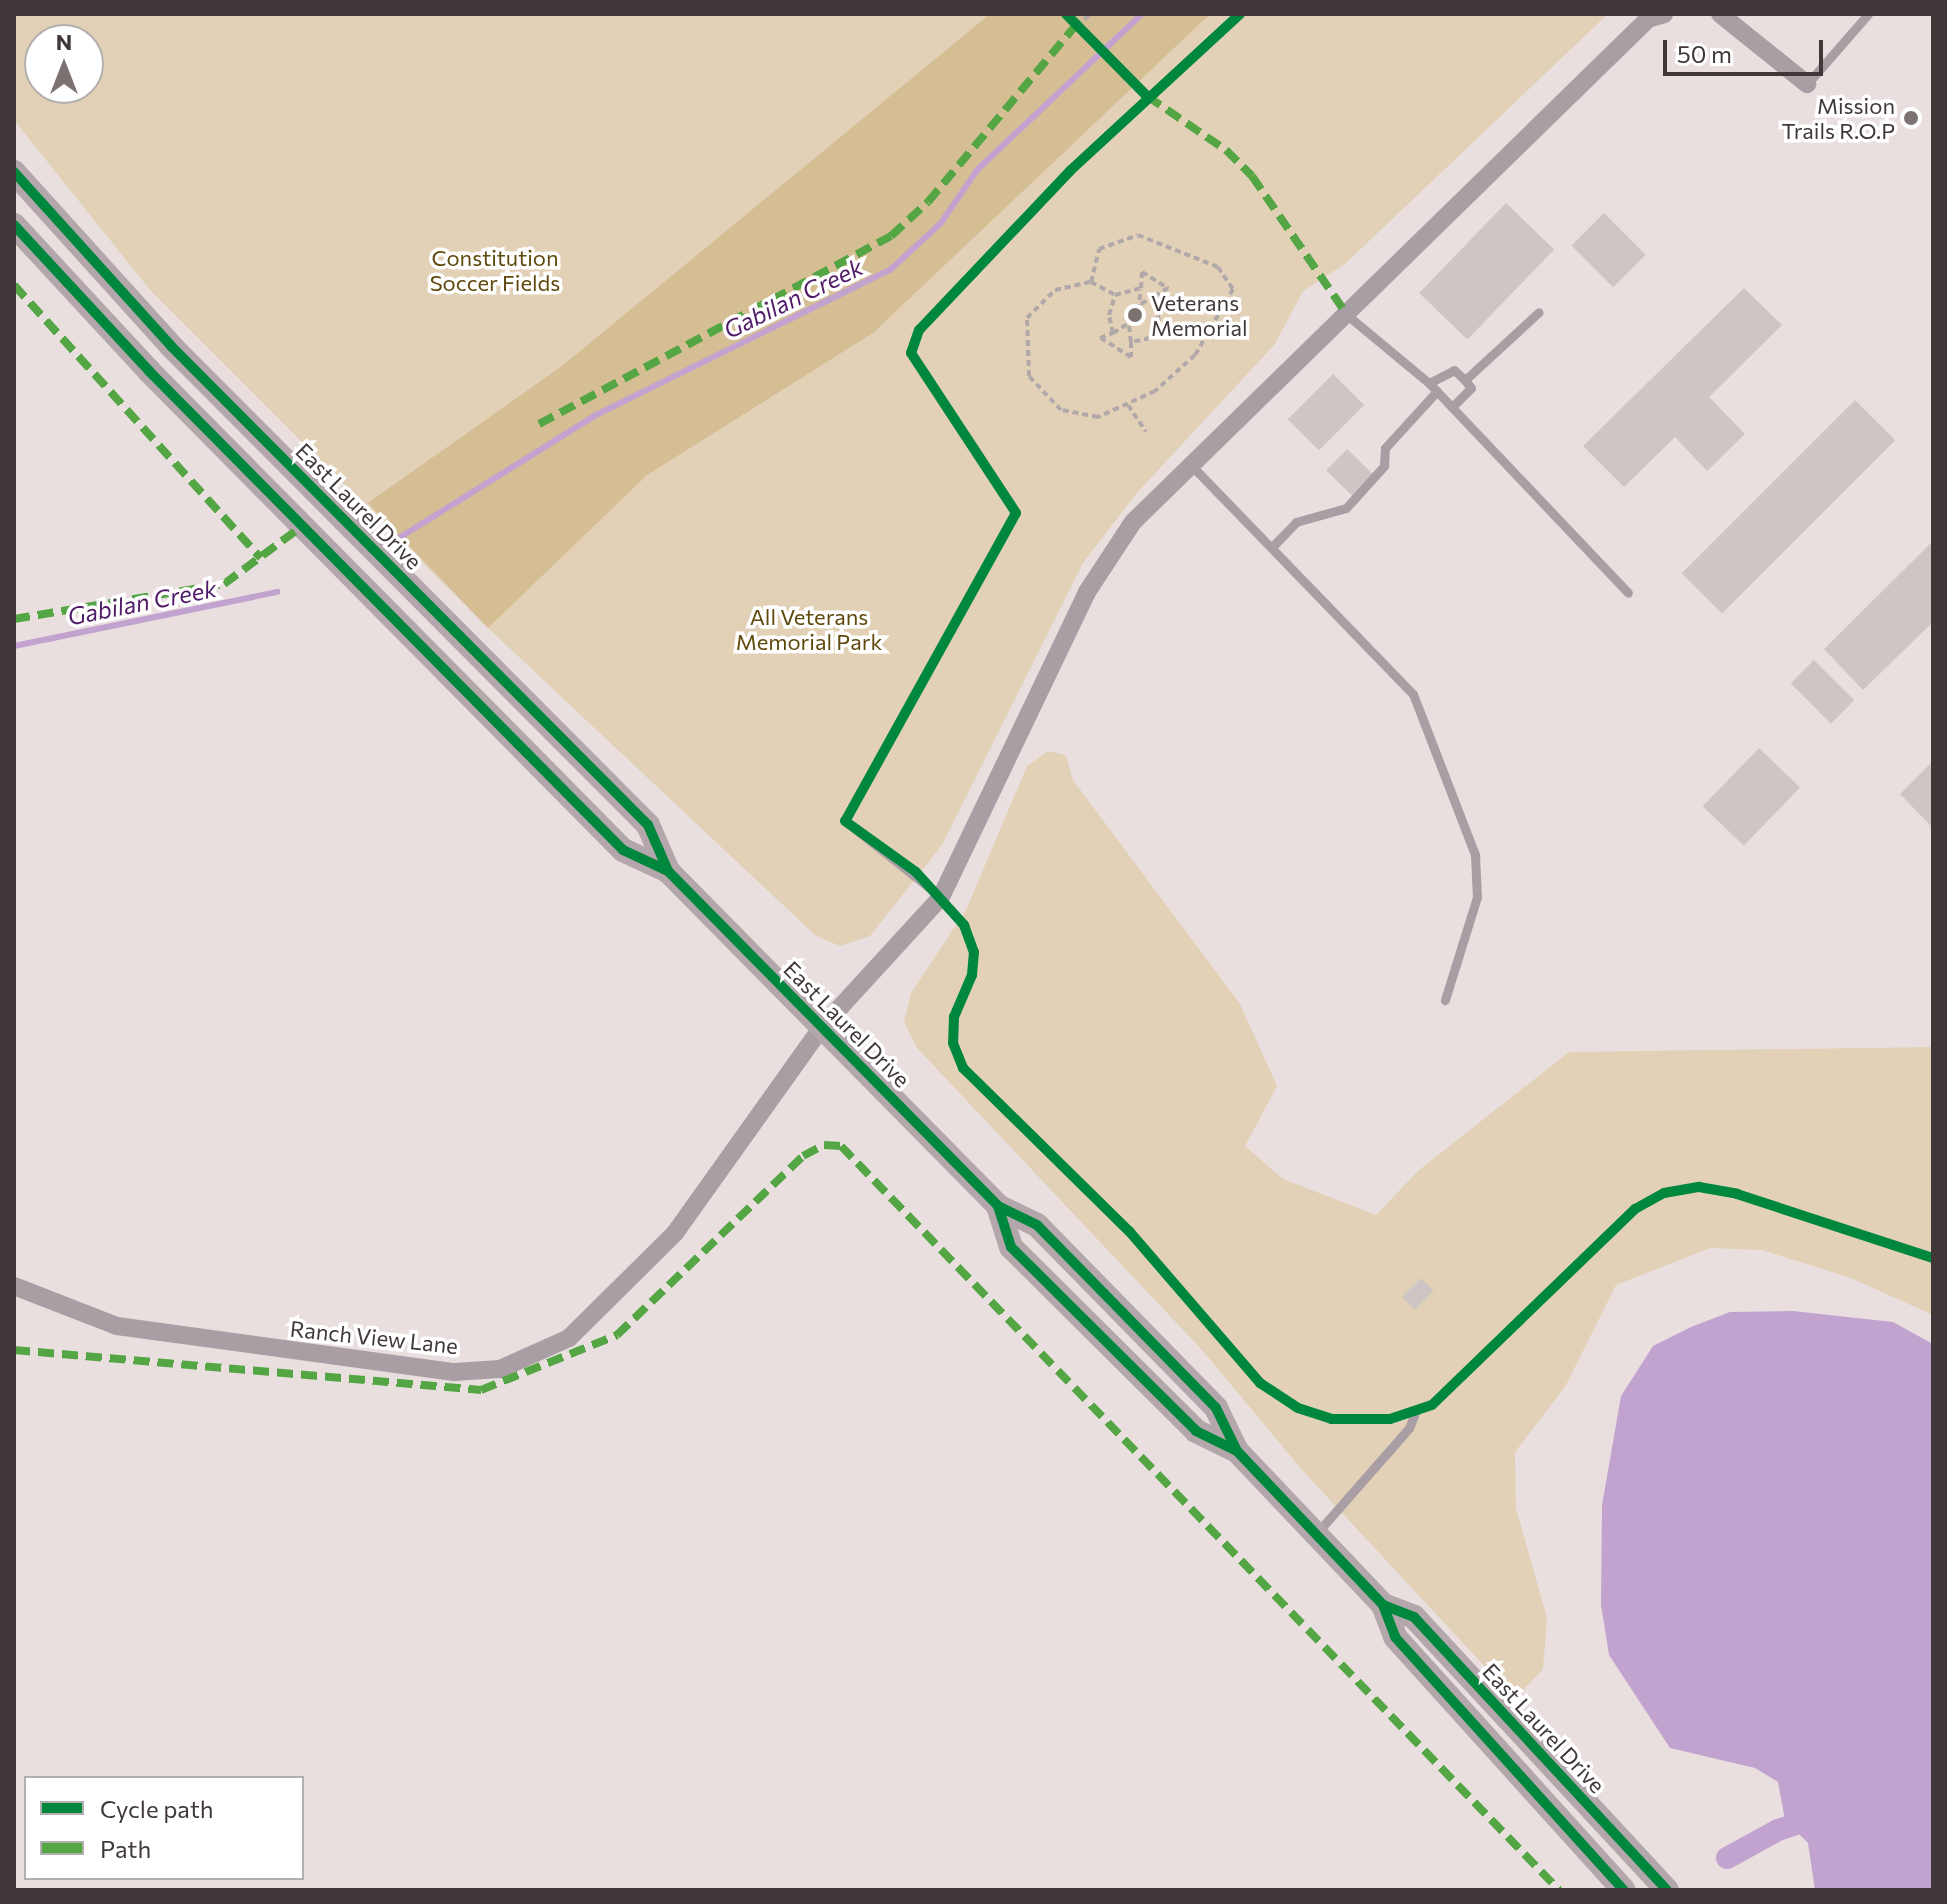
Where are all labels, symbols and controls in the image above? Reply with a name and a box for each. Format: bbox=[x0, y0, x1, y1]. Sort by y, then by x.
north arrow bbox=[24, 24, 104, 104]
scale bar bbox=[1667, 24, 1827, 74]
text: N bbox=[56, 28, 72, 55]
text: 50 m bbox=[1677, 39, 1732, 68]
place label: Mission Trails R.O.P bbox=[1781, 92, 1895, 144]
marker: Mission Trails R.O.P bbox=[1902, 109, 1920, 127]
park label: Constitution Soccer Fields bbox=[430, 244, 560, 296]
water label: Gabilan Creek bbox=[719, 252, 867, 344]
place label: Veterans Memorial bbox=[1151, 289, 1247, 340]
marker: Veterans Memorial bbox=[1126, 306, 1144, 324]
street label: East Laurel Drive bbox=[291, 438, 427, 574]
water label: Gabilan Creek bbox=[65, 573, 219, 631]
park label: All Veterans Memorial Park bbox=[736, 603, 882, 654]
street label: East Laurel Drive bbox=[779, 956, 915, 1092]
street label: Ranch View Lane bbox=[289, 1315, 459, 1359]
street label: East Laurel Drive bbox=[1477, 1658, 1611, 1798]
legend bbox=[24, 1776, 304, 1880]
text: Cycle path bbox=[100, 1794, 214, 1823]
text: Path bbox=[100, 1834, 151, 1863]

